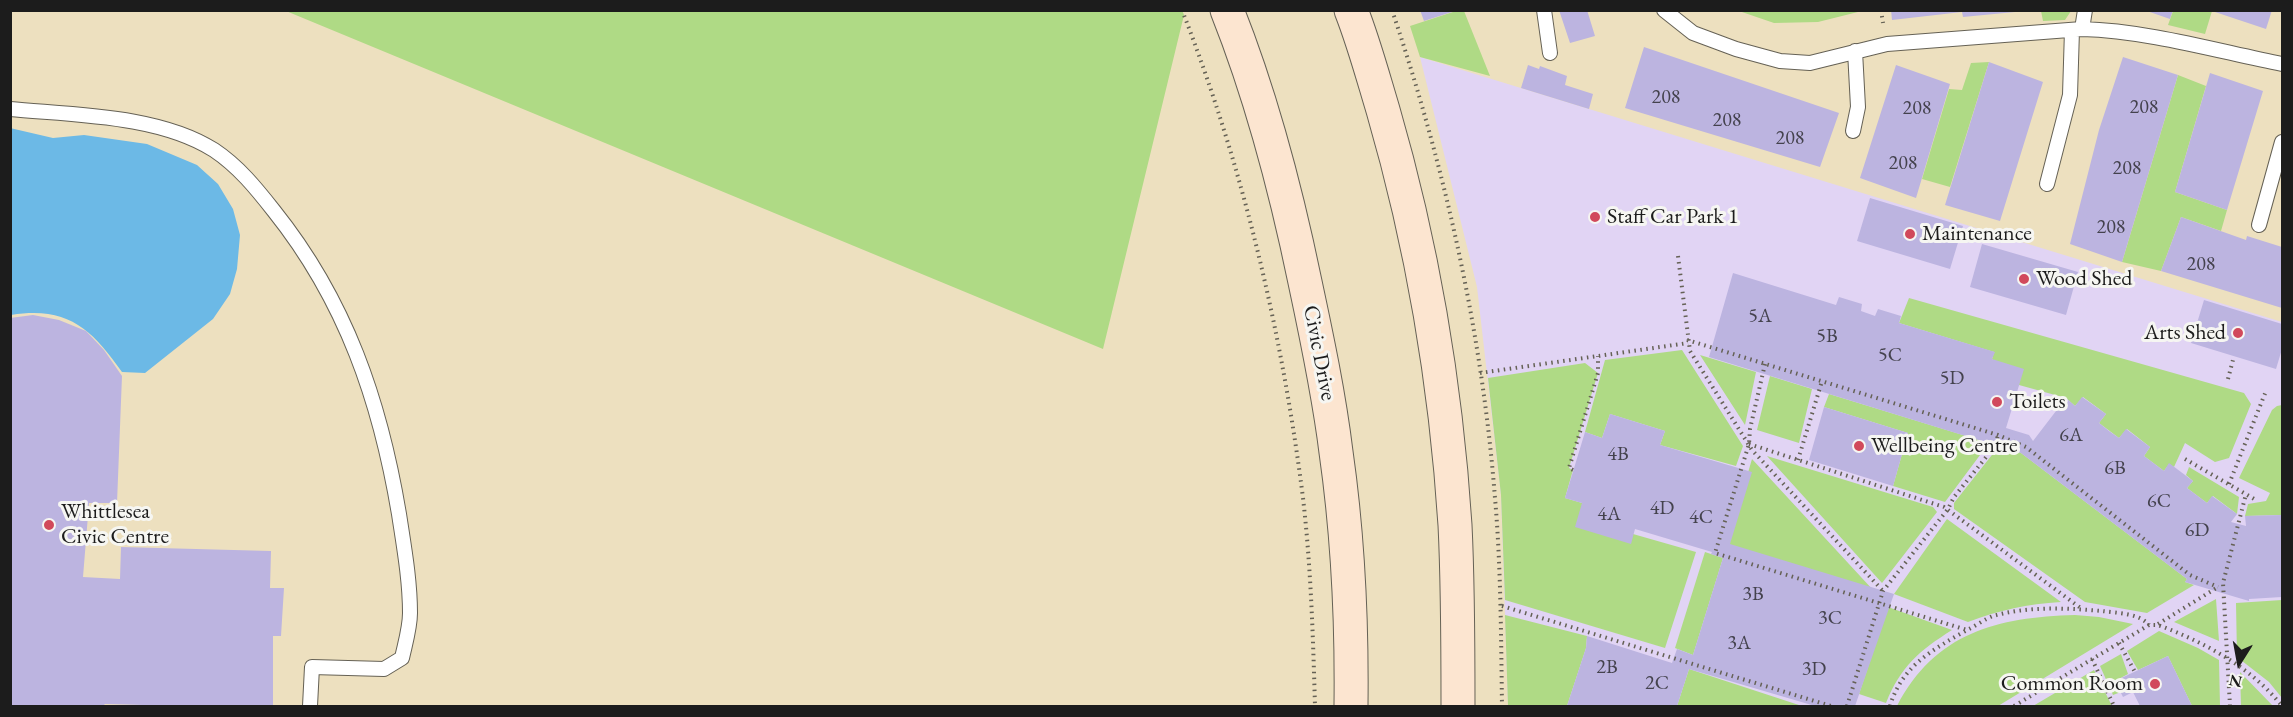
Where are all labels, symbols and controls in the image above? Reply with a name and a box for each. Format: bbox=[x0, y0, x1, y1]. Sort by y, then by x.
house number: 208 bbox=[1652, 86, 1680, 110]
house number: 208 bbox=[2130, 96, 2158, 120]
house number: 208 bbox=[1903, 97, 1931, 121]
house number: 208 bbox=[1713, 109, 1741, 133]
house number: 208 bbox=[1776, 127, 1804, 151]
house number: 208 bbox=[1889, 152, 1917, 176]
house number: 208 bbox=[2113, 157, 2141, 181]
place label: Staff Car Park 1 bbox=[1607, 204, 1739, 230]
marker: Staff Car Park 1 bbox=[1588, 210, 1602, 224]
house number: 208 bbox=[2097, 216, 2125, 240]
place label: Maintenance bbox=[1922, 221, 2032, 247]
marker: Maintenance bbox=[1903, 227, 1917, 241]
house number: 208 bbox=[2187, 253, 2215, 277]
place label: Wood Shed bbox=[2036, 266, 2132, 292]
marker: Wood Shed bbox=[2017, 272, 2031, 286]
street label: Civic Drive bbox=[1297, 303, 1341, 403]
house number: 5A bbox=[1748, 305, 1772, 329]
place label: Arts Shed bbox=[2144, 320, 2226, 346]
house number: 5B bbox=[1816, 325, 1838, 349]
marker: Arts Shed bbox=[2231, 326, 2245, 340]
house number: 5C bbox=[1878, 344, 1902, 368]
house number: 5D bbox=[1940, 367, 1964, 391]
place label: Toilets bbox=[2009, 389, 2066, 415]
marker: Toilets bbox=[1990, 395, 2004, 409]
house number: 6A bbox=[2059, 424, 2083, 448]
place label: Wellbeing Centre bbox=[1871, 433, 2018, 459]
marker: Wellbeing Centre bbox=[1852, 439, 1866, 453]
house number: 4B bbox=[1607, 443, 1629, 467]
house number: 6B bbox=[2104, 457, 2126, 481]
house number: 6C bbox=[2147, 490, 2171, 514]
house number: 4D bbox=[1650, 497, 1674, 521]
place label: Whittlesea Civic Centre bbox=[61, 499, 169, 550]
house number: 4A bbox=[1597, 503, 1621, 527]
house number: 4C bbox=[1689, 506, 1713, 530]
marker: Whittlesea Civic Centre bbox=[42, 518, 56, 532]
house number: 6D bbox=[2185, 519, 2209, 543]
house number: 3B bbox=[1742, 583, 1764, 607]
house number: 3C bbox=[1818, 607, 1842, 631]
house number: 3A bbox=[1727, 632, 1751, 656]
north arrow bbox=[2209, 633, 2269, 693]
house number: 2B bbox=[1596, 656, 1618, 680]
house number: 3D bbox=[1802, 658, 1826, 682]
text: N bbox=[2227, 670, 2244, 693]
place label: Common Room bbox=[2001, 671, 2143, 697]
house number: 2C bbox=[1645, 672, 1669, 696]
marker: Common Room bbox=[2148, 677, 2162, 691]

